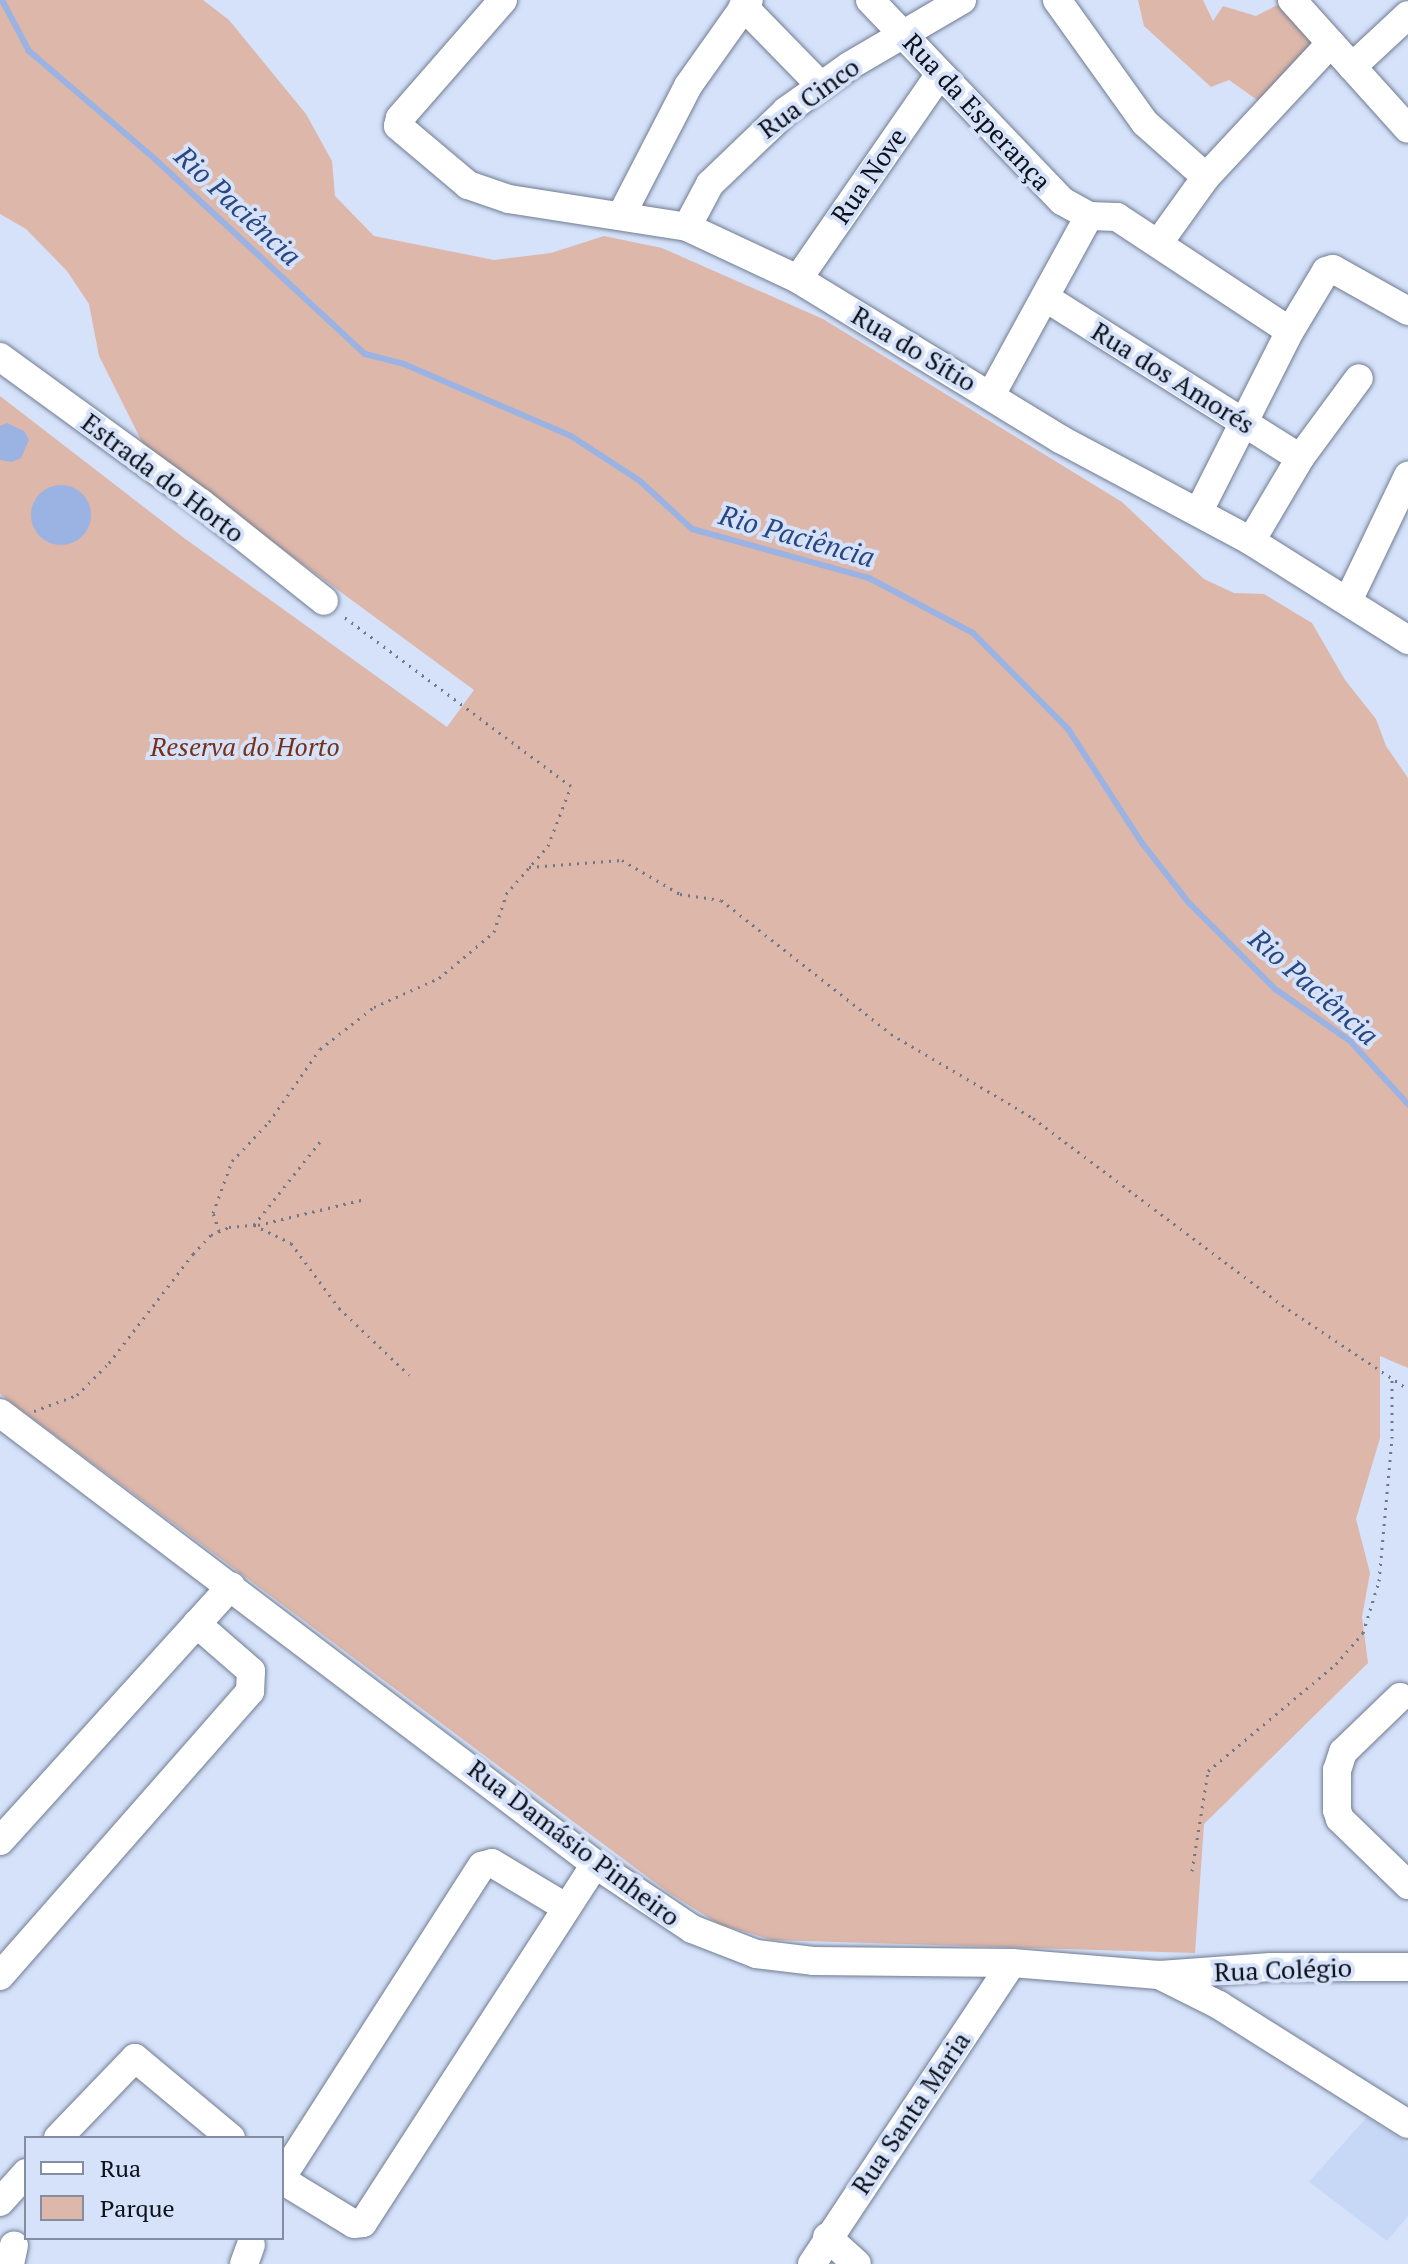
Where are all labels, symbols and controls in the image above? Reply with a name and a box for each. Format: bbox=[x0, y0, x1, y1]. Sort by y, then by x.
street label: Rua da Esperança bbox=[896, 27, 1058, 197]
street label: Rua Cinco bbox=[753, 51, 865, 145]
street label: Rua Nove bbox=[825, 122, 913, 230]
water label: Rio Paciência bbox=[168, 139, 308, 273]
street label: Rua do Sítio bbox=[846, 300, 982, 398]
street label: Rua dos Amorés bbox=[1086, 315, 1260, 441]
street label: Estrada do Horto bbox=[76, 407, 250, 549]
water label: Rio Paciência bbox=[715, 498, 879, 574]
park label: Reserva do Horto bbox=[150, 731, 340, 763]
water label: Rio Paciência bbox=[1243, 922, 1385, 1052]
street label: Rua Damásio Pinheiro bbox=[462, 1753, 686, 1933]
street label: Rua Colégio bbox=[1213, 1952, 1353, 1988]
street label: Rua Santa Maria bbox=[845, 2026, 977, 2200]
legend bbox=[24, 2136, 284, 2240]
text: Rua bbox=[100, 2152, 141, 2184]
text: Parque bbox=[100, 2192, 175, 2224]

